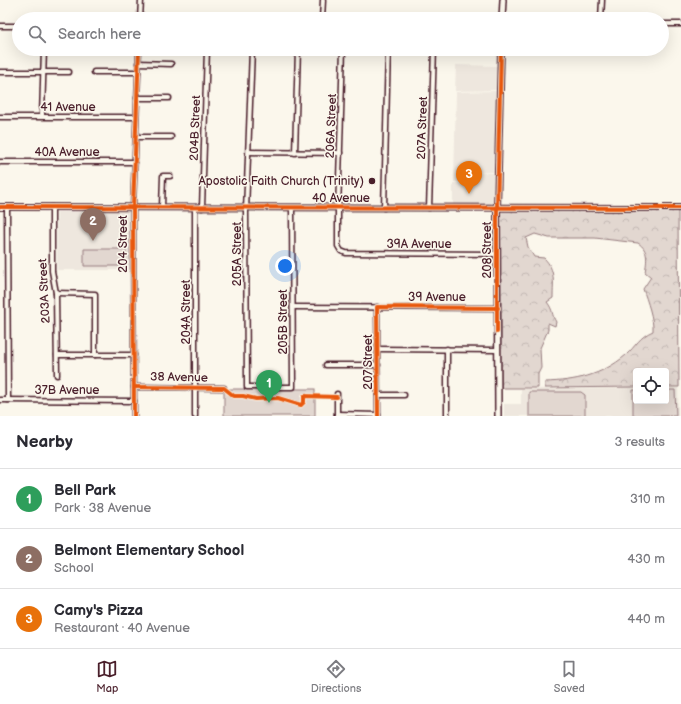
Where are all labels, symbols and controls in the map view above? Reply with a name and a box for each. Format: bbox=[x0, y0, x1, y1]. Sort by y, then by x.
search box bbox=[12, 12, 669, 56]
icon: search bbox=[26, 23, 48, 45]
text: Search here bbox=[58, 25, 141, 44]
street label: 206A Street bbox=[323, 93, 340, 159]
street label: 204B Street bbox=[187, 95, 204, 161]
street label: 207A Street bbox=[414, 96, 431, 160]
street label: 41 Avenue bbox=[40, 100, 96, 115]
street label: 40A Avenue bbox=[34, 145, 100, 160]
pin: 3 bbox=[456, 161, 482, 194]
place label: Apostolic Faith Church (Trinity) bbox=[198, 174, 364, 189]
marker: Apostolic Faith Church (Trinity) bbox=[367, 176, 377, 186]
street label: 40 Avenue bbox=[312, 191, 370, 206]
pin: 2 bbox=[80, 208, 106, 241]
street label: 204 Street bbox=[116, 215, 131, 273]
street label: 208 Street bbox=[480, 221, 495, 279]
street label: 205A Street bbox=[230, 222, 245, 286]
street label: 39A Avenue bbox=[386, 237, 452, 252]
your location bbox=[275, 256, 295, 276]
street label: 203A Street bbox=[35, 258, 54, 324]
street label: 204A Street bbox=[179, 279, 194, 344]
street label: 205B Street bbox=[276, 289, 291, 355]
street label: 39 Avenue bbox=[408, 290, 466, 305]
street label: 207 Street bbox=[361, 334, 376, 390]
map controls bbox=[633, 368, 669, 404]
button: locate bbox=[633, 368, 669, 404]
street label: 38 Avenue bbox=[150, 369, 208, 386]
pin: 1 bbox=[256, 370, 282, 403]
street label: 37B Avenue bbox=[34, 383, 100, 398]
text: Nearby bbox=[16, 432, 73, 452]
text: 3 results bbox=[614, 434, 665, 450]
text: Bell Park bbox=[54, 481, 116, 500]
text: 1 bbox=[26, 491, 32, 507]
text: 310 m bbox=[630, 491, 665, 507]
text: Park · 38 Avenue bbox=[54, 500, 151, 516]
text: Belmont Elementary School bbox=[54, 541, 244, 560]
text: 2 bbox=[25, 551, 33, 567]
text: 430 m bbox=[627, 551, 665, 567]
text: School bbox=[54, 560, 94, 576]
text: Camy's Pizza bbox=[54, 601, 143, 620]
text: 3 bbox=[25, 611, 33, 627]
text: 440 m bbox=[627, 611, 665, 627]
text: Restaurant · 40 Avenue bbox=[54, 620, 190, 636]
tab: Map bbox=[96, 658, 118, 695]
tab: Directions bbox=[311, 658, 361, 695]
tab: Saved bbox=[554, 658, 585, 695]

